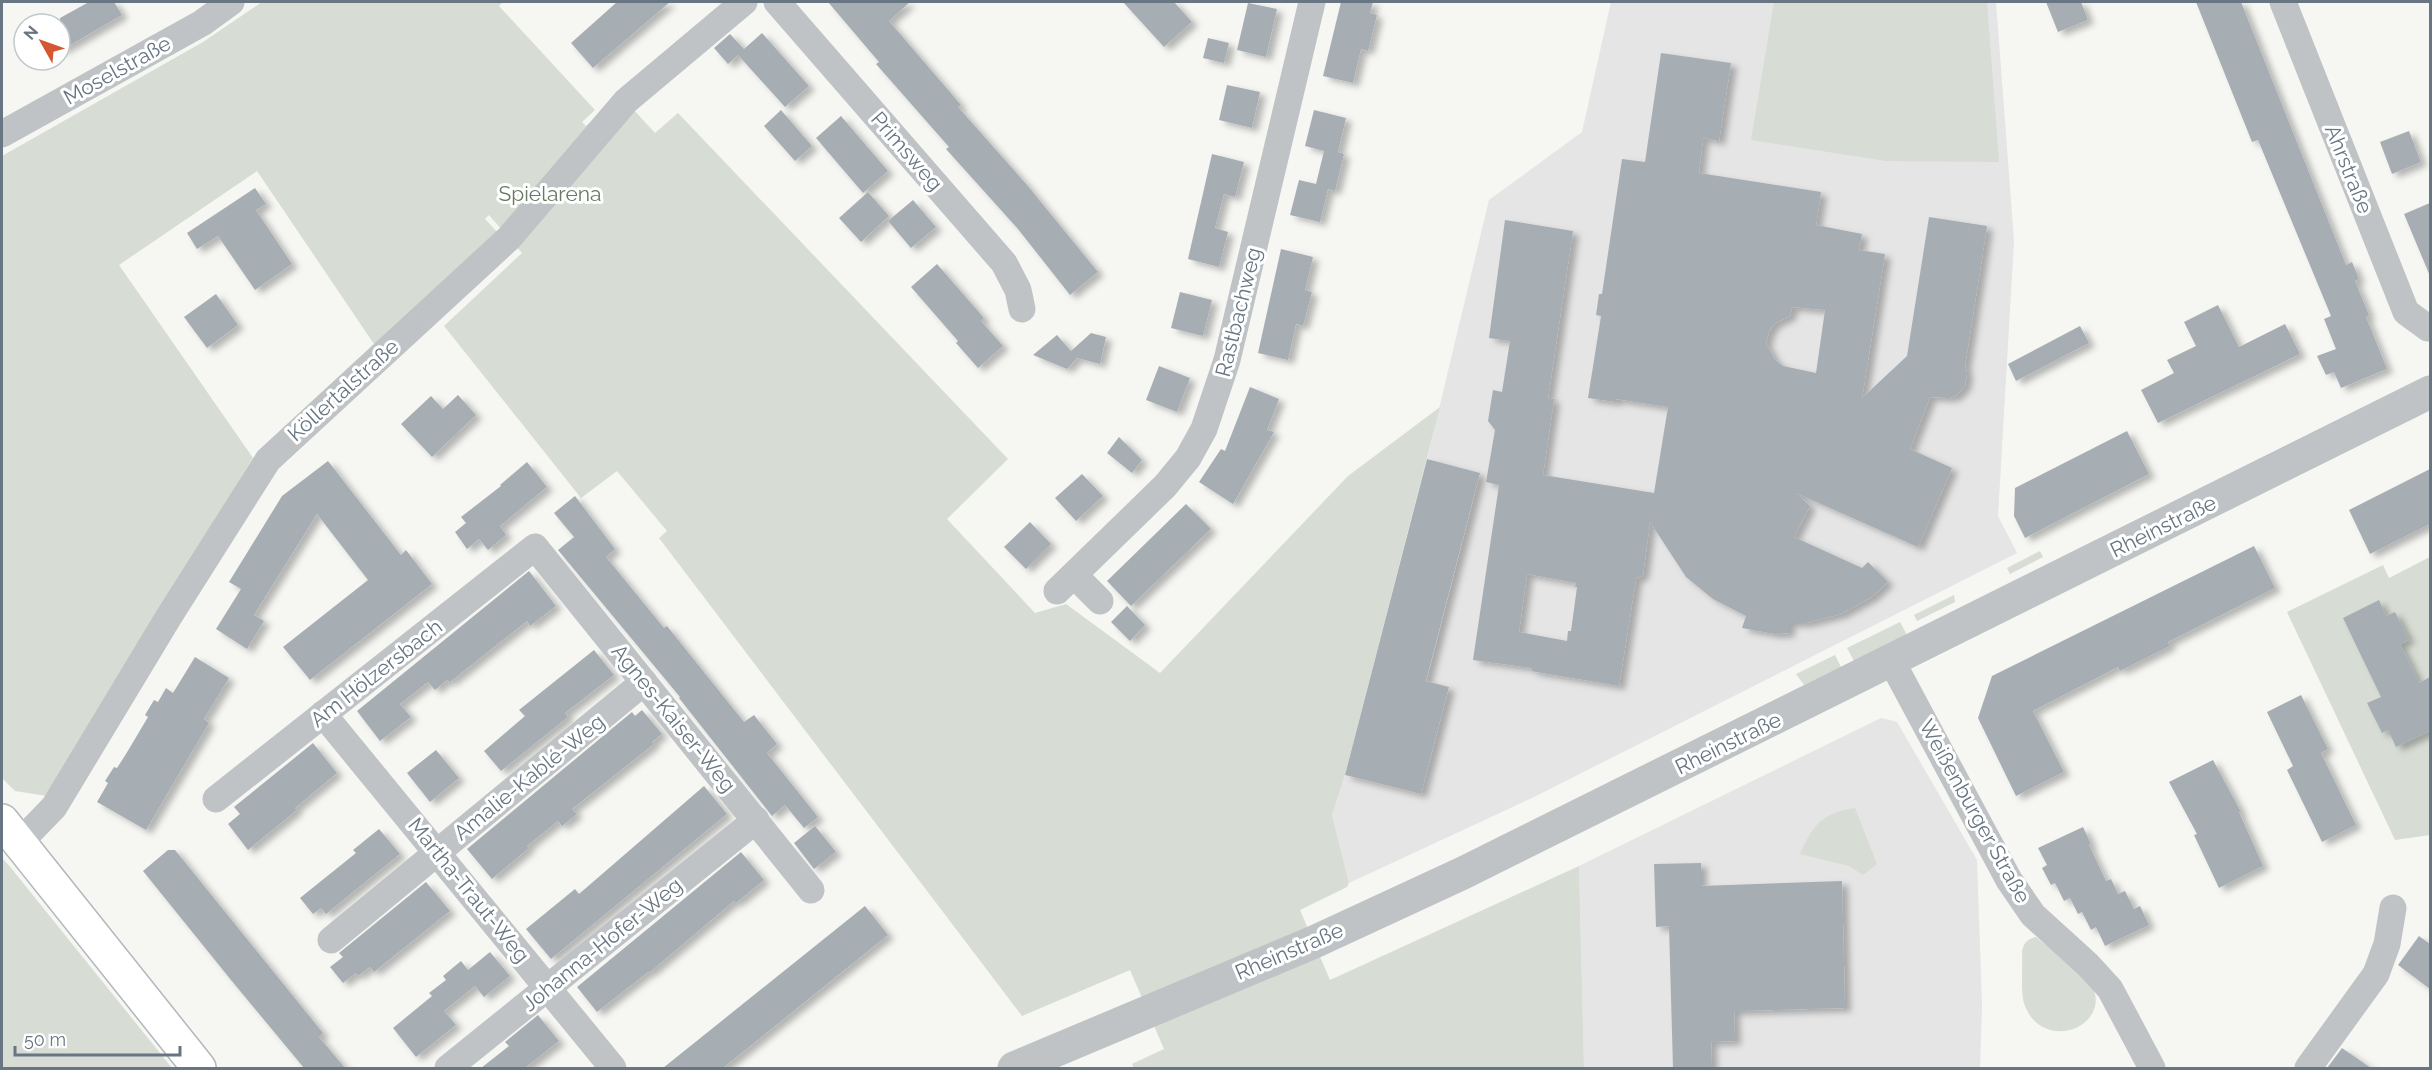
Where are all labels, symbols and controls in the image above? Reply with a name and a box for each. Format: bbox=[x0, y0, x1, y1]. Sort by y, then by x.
north arrow bbox=[12, 12, 72, 72]
text: N bbox=[20, 22, 42, 43]
street label: Moselstraße bbox=[59, 30, 175, 110]
street label: Primsweg bbox=[866, 106, 948, 196]
street label: Ahrstraße bbox=[2320, 121, 2378, 217]
park label: Spielarena bbox=[499, 181, 601, 206]
street label: Rastbachweg bbox=[1210, 245, 1266, 379]
street label: Köllertalstraße bbox=[282, 334, 404, 446]
street label: Rheinstraße bbox=[2106, 490, 2220, 562]
street label: Am Hölzersbach bbox=[305, 614, 447, 732]
street label: Agnes-Kaiser-Weg bbox=[607, 639, 741, 797]
street label: Rheinstraße bbox=[1671, 707, 1785, 779]
street label: Amalie-Kablé-Weg bbox=[449, 709, 609, 845]
street label: Weißenburger Straße bbox=[1914, 715, 2036, 907]
street label: Martha-Traut-Weg bbox=[403, 813, 535, 967]
street label: Johanna-Hofer-Weg bbox=[517, 872, 687, 1016]
street label: Rheinstraße bbox=[1231, 917, 1347, 985]
scale bar bbox=[15, 1019, 180, 1057]
text: 50 m bbox=[24, 1029, 66, 1050]

